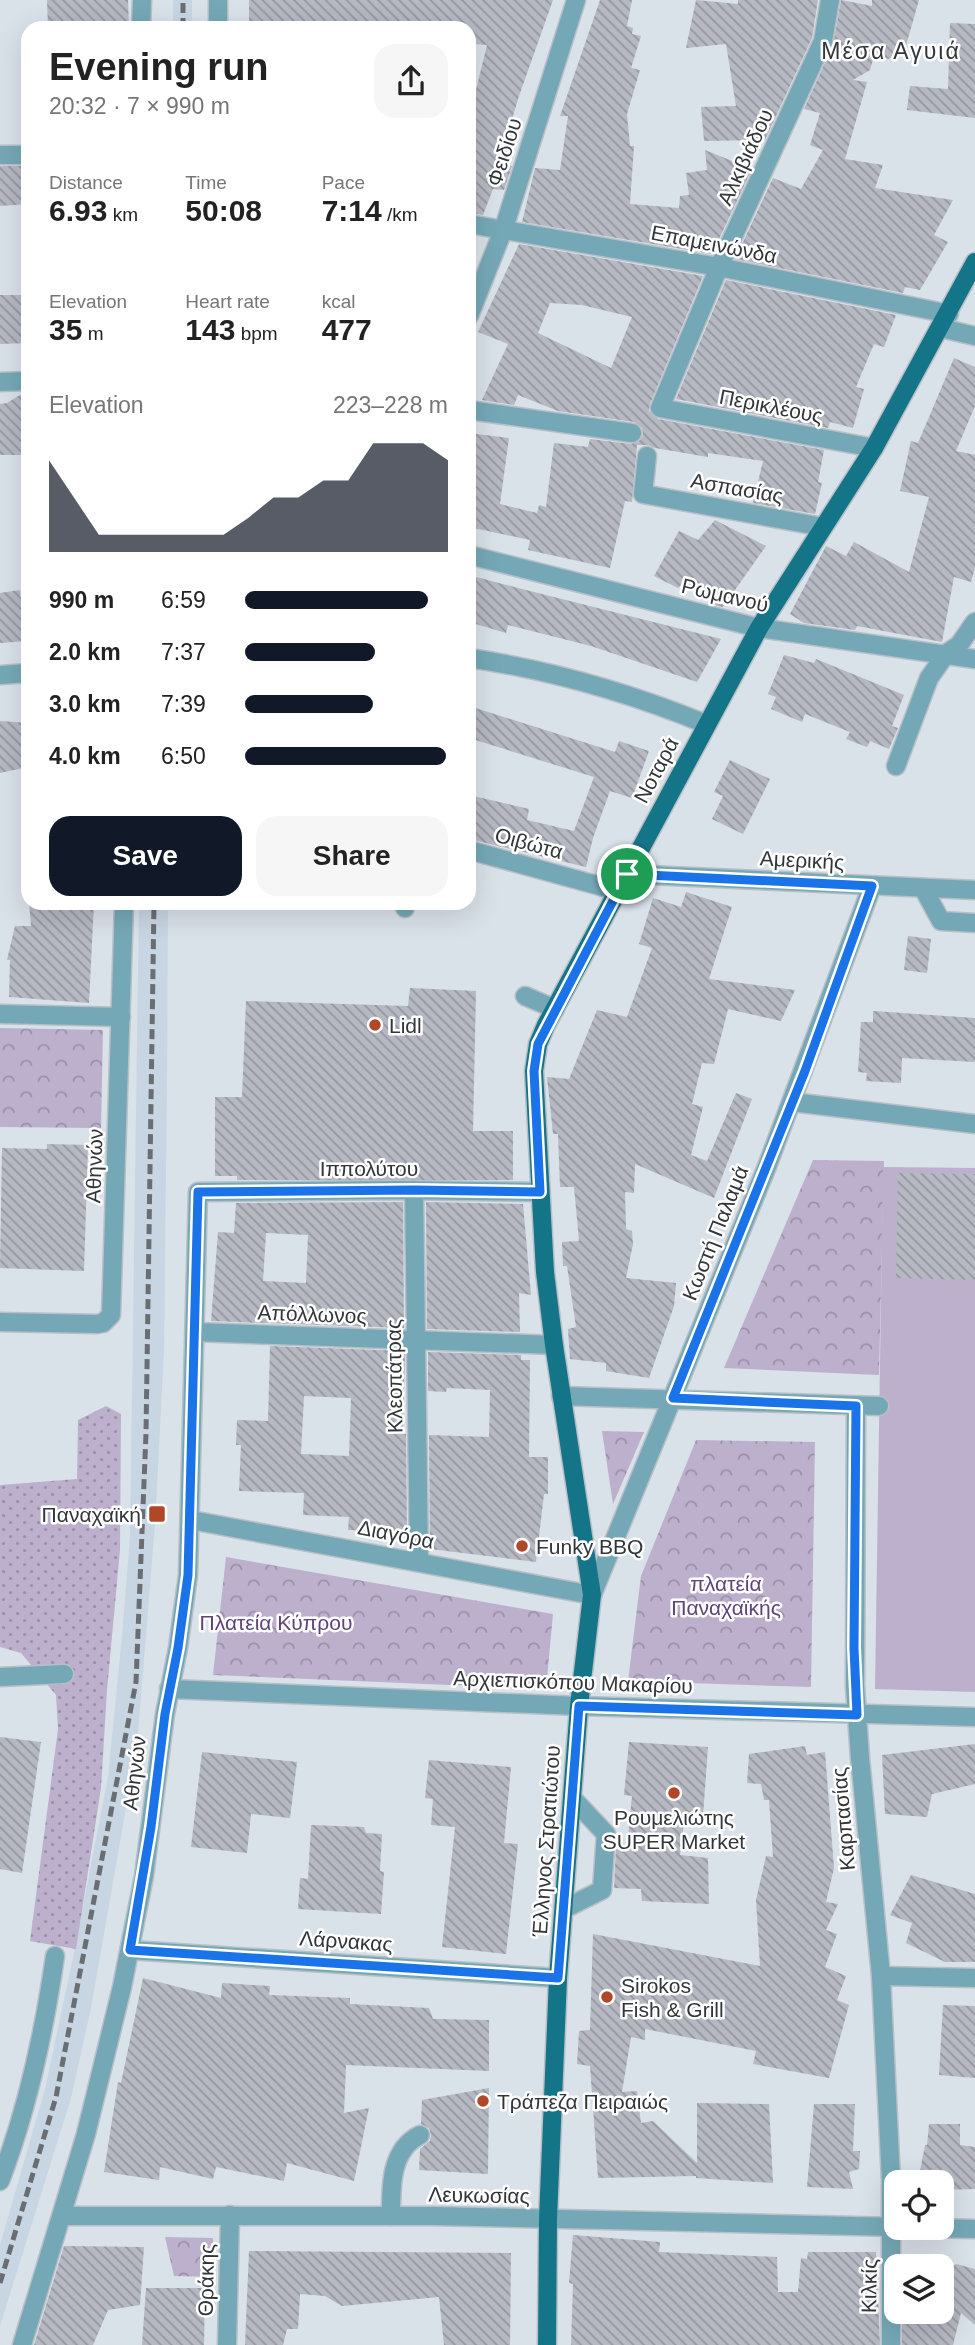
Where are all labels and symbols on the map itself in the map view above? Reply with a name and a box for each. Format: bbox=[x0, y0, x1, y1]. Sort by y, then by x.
district label: Μέσα Αγυιά bbox=[821, 38, 961, 64]
street label: Αλκιβιάδου bbox=[713, 105, 777, 209]
street label: Φειδίου bbox=[482, 115, 526, 189]
street label: Επαμεινώνδα bbox=[649, 221, 779, 267]
street label: Περικλέους bbox=[717, 385, 825, 427]
street label: Ασπασίας bbox=[689, 469, 785, 507]
street label: Ρωμανού bbox=[679, 574, 771, 616]
street label: Νοταρά bbox=[629, 733, 683, 807]
street label: Οιβώτα bbox=[493, 823, 565, 863]
pin bbox=[597, 844, 657, 904]
street label: Αμερικής bbox=[759, 846, 845, 874]
place label: Lidl bbox=[389, 1014, 422, 1037]
marker: Lidl bbox=[367, 1017, 383, 1033]
street label: Αθηνών bbox=[81, 1128, 107, 1204]
street label: Ιππολύτου bbox=[320, 1157, 418, 1180]
street label: Κωστή Παλαμά bbox=[678, 1162, 752, 1304]
street label: Απόλλωνος bbox=[257, 1301, 367, 1327]
street label: Κλεοπάτρας bbox=[382, 1319, 406, 1433]
place label: Παναχαϊκή bbox=[42, 1503, 141, 1526]
marker: Παναχαϊκή bbox=[147, 1504, 167, 1524]
street label: Διαγόρα bbox=[356, 1515, 436, 1553]
place label: Funky BBQ bbox=[536, 1535, 643, 1558]
marker: Funky BBQ bbox=[514, 1538, 530, 1554]
park label: πλατεία Παναχαϊκής bbox=[671, 1572, 781, 1619]
park label: Πλατεία Κύπρου bbox=[200, 1611, 352, 1634]
street label: Αρχιεπισκόπου Μακαρίου bbox=[453, 1666, 693, 1698]
street label: Αθηνών bbox=[118, 1734, 150, 1812]
street label: Έλληνος Στρατιώτου bbox=[528, 1744, 564, 1939]
street label: Καρπασίας bbox=[827, 1766, 859, 1872]
marker: Ρουμελιώτης SUPER Market bbox=[666, 1785, 682, 1801]
place label: Ρουμελιώτης SUPER Market bbox=[603, 1806, 745, 1853]
street label: Λάρνακας bbox=[299, 1926, 393, 1956]
place label: Sirokos Fish & Grill bbox=[621, 1974, 724, 2021]
marker: Sirokos Fish & Grill bbox=[599, 1989, 615, 2005]
place label: Τράπεζα Πειραιώς bbox=[497, 2090, 668, 2113]
marker: Τράπεζα Πειραιώς bbox=[475, 2093, 491, 2109]
street label: Λευκωσίας bbox=[428, 2183, 530, 2207]
street label: Θράκης bbox=[194, 2243, 218, 2317]
street label: Κιλκίς bbox=[857, 2259, 881, 2313]

